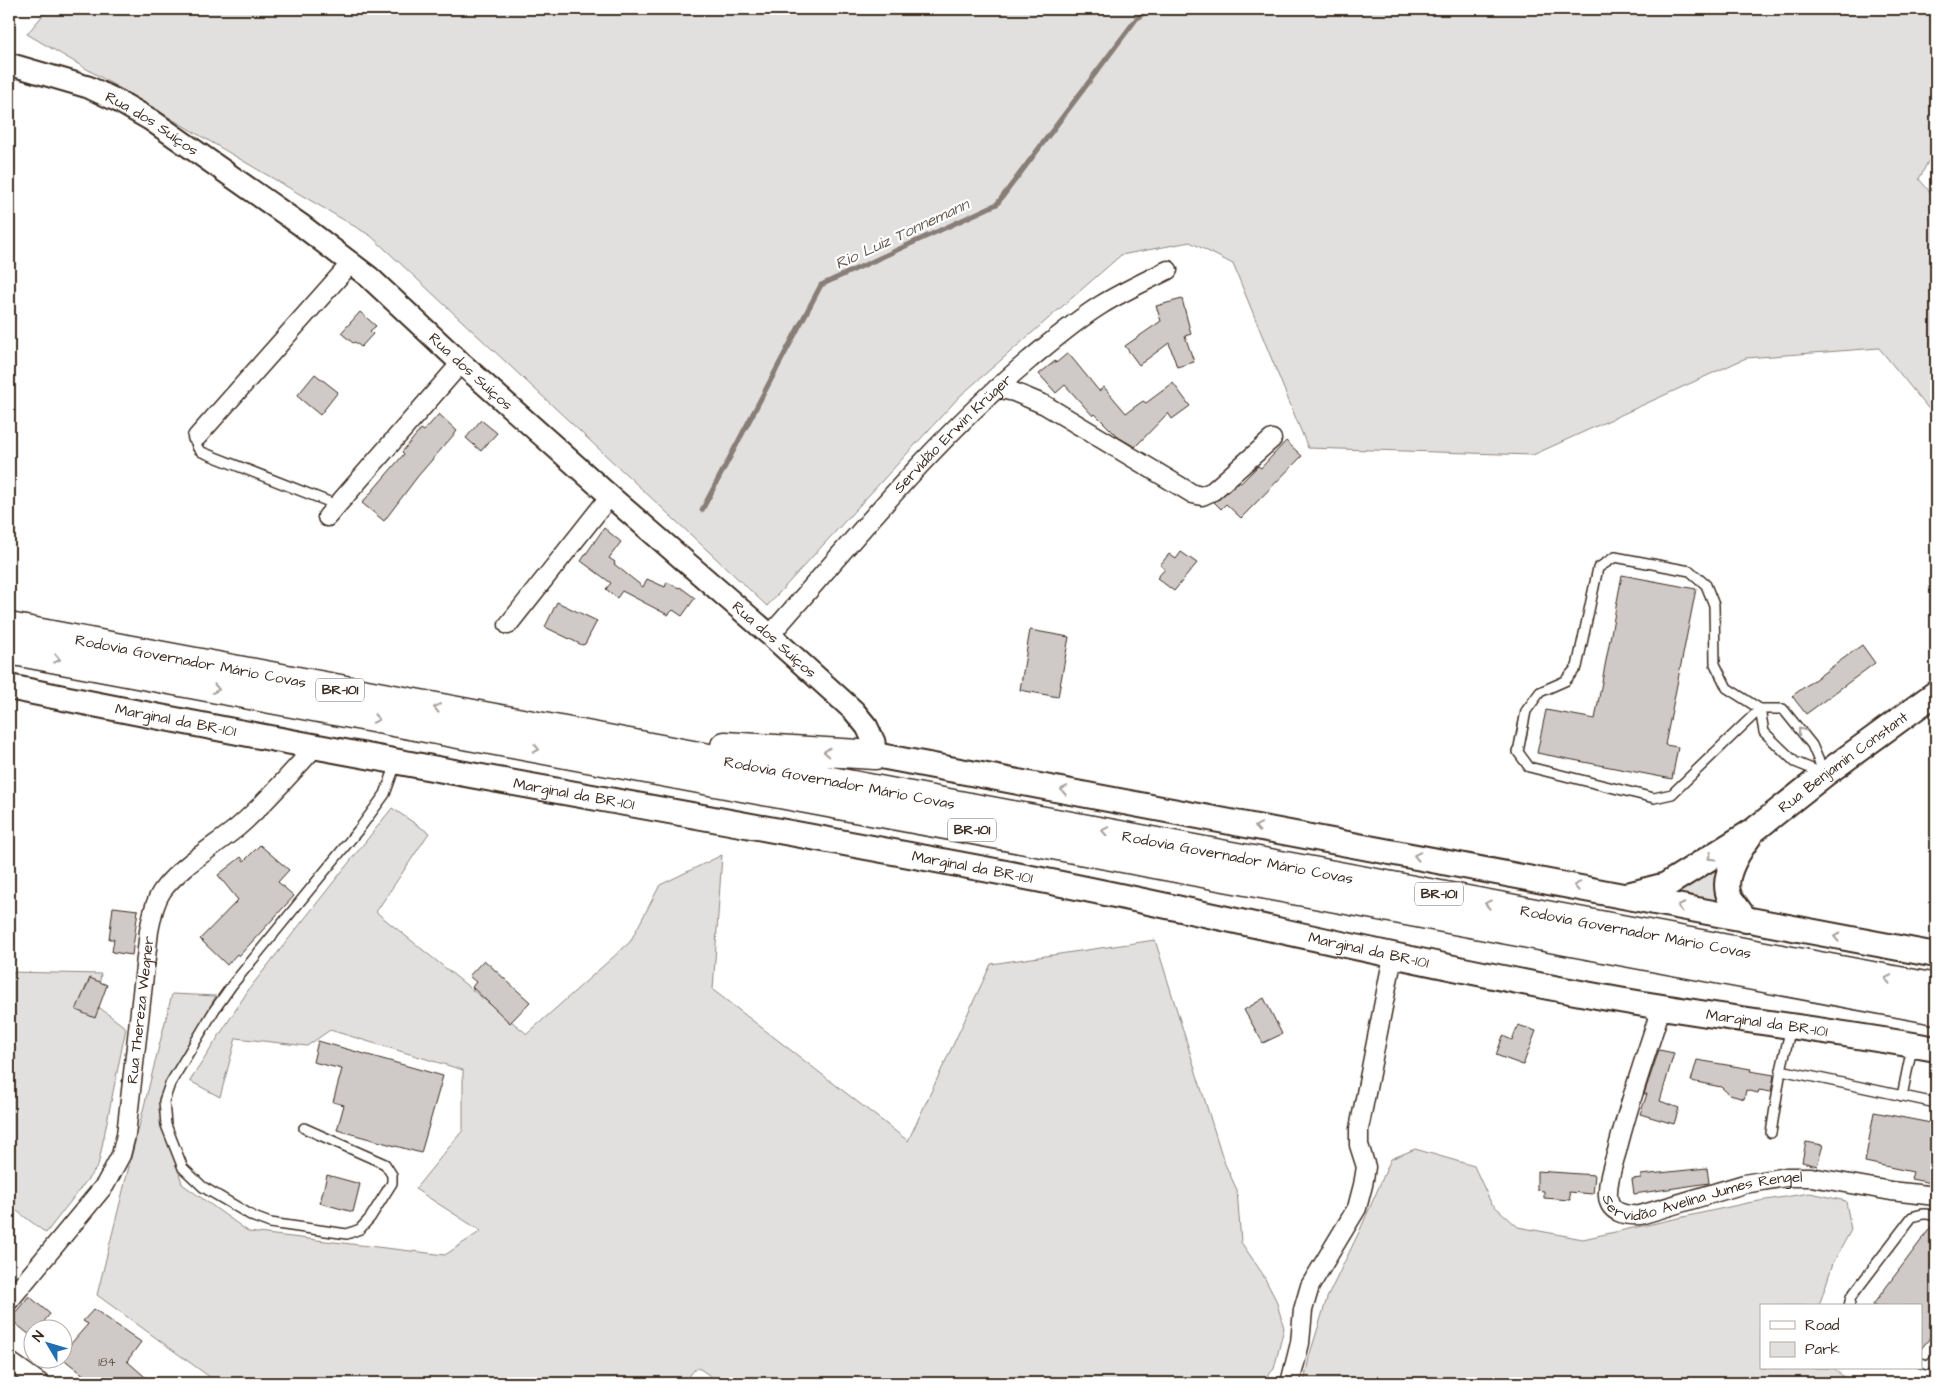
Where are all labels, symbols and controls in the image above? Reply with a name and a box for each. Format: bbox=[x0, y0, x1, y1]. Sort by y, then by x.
street label: Rua dos Suíços bbox=[102, 86, 203, 161]
water label: Rio Luiz Tonnemann bbox=[831, 192, 974, 275]
street label: Rua dos Suíços bbox=[424, 328, 518, 415]
street label: Servidão Erwin Krüger bbox=[889, 369, 1016, 498]
street label: Rua dos Suíços bbox=[728, 596, 822, 683]
street label: Rodovia Governador Mário Covas bbox=[74, 629, 309, 693]
one-way arrow bbox=[52, 653, 61, 664]
road number: BR-101 bbox=[316, 678, 364, 702]
one-way arrow bbox=[212, 683, 221, 694]
street label: Marginal da BR-101 bbox=[114, 698, 238, 742]
one-way arrow bbox=[433, 703, 442, 713]
street label: Rua Benjamin Constant bbox=[1774, 706, 1912, 818]
one-way arrow bbox=[372, 713, 381, 723]
one-way arrow bbox=[1798, 728, 1807, 737]
one-way arrow bbox=[531, 743, 540, 753]
one-way arrow bbox=[822, 747, 830, 758]
street label: Rodovia Governador Mário Covas bbox=[722, 751, 957, 815]
street label: Marginal da BR-101 bbox=[512, 773, 636, 815]
one-way arrow bbox=[1059, 786, 1068, 796]
road number: BR-101 bbox=[948, 818, 996, 842]
one-way arrow bbox=[1253, 822, 1262, 832]
street label: Rodovia Governador Mário Covas bbox=[1120, 825, 1355, 889]
one-way arrow bbox=[1100, 827, 1109, 837]
street label: Marginal da BR-101 bbox=[910, 845, 1035, 889]
one-way arrow bbox=[1708, 851, 1717, 861]
one-way arrow bbox=[1413, 852, 1422, 862]
road number: BR-101 bbox=[1415, 882, 1463, 906]
one-way arrow bbox=[1573, 882, 1582, 892]
one-way arrow bbox=[1483, 899, 1492, 909]
street label: Rodovia Governador Mário Covas bbox=[1518, 900, 1753, 964]
one-way arrow bbox=[1677, 902, 1686, 912]
street label: Marginal da BR-101 bbox=[1307, 927, 1431, 973]
one-way arrow bbox=[1832, 932, 1841, 942]
street label: Rua Thereza Wegner bbox=[121, 935, 159, 1085]
one-way arrow bbox=[1884, 974, 1893, 984]
street label: Marginal da BR-101 bbox=[1705, 1004, 1829, 1042]
street label: Servidão Avelina Jumes Rengel bbox=[1597, 1167, 1802, 1226]
legend bbox=[1760, 1304, 1922, 1370]
text: Road bbox=[1805, 1315, 1840, 1336]
north arrow bbox=[22, 1320, 72, 1370]
text: N bbox=[28, 1327, 49, 1346]
text: Park bbox=[1805, 1339, 1840, 1360]
house number: 184 bbox=[98, 1354, 116, 1371]

